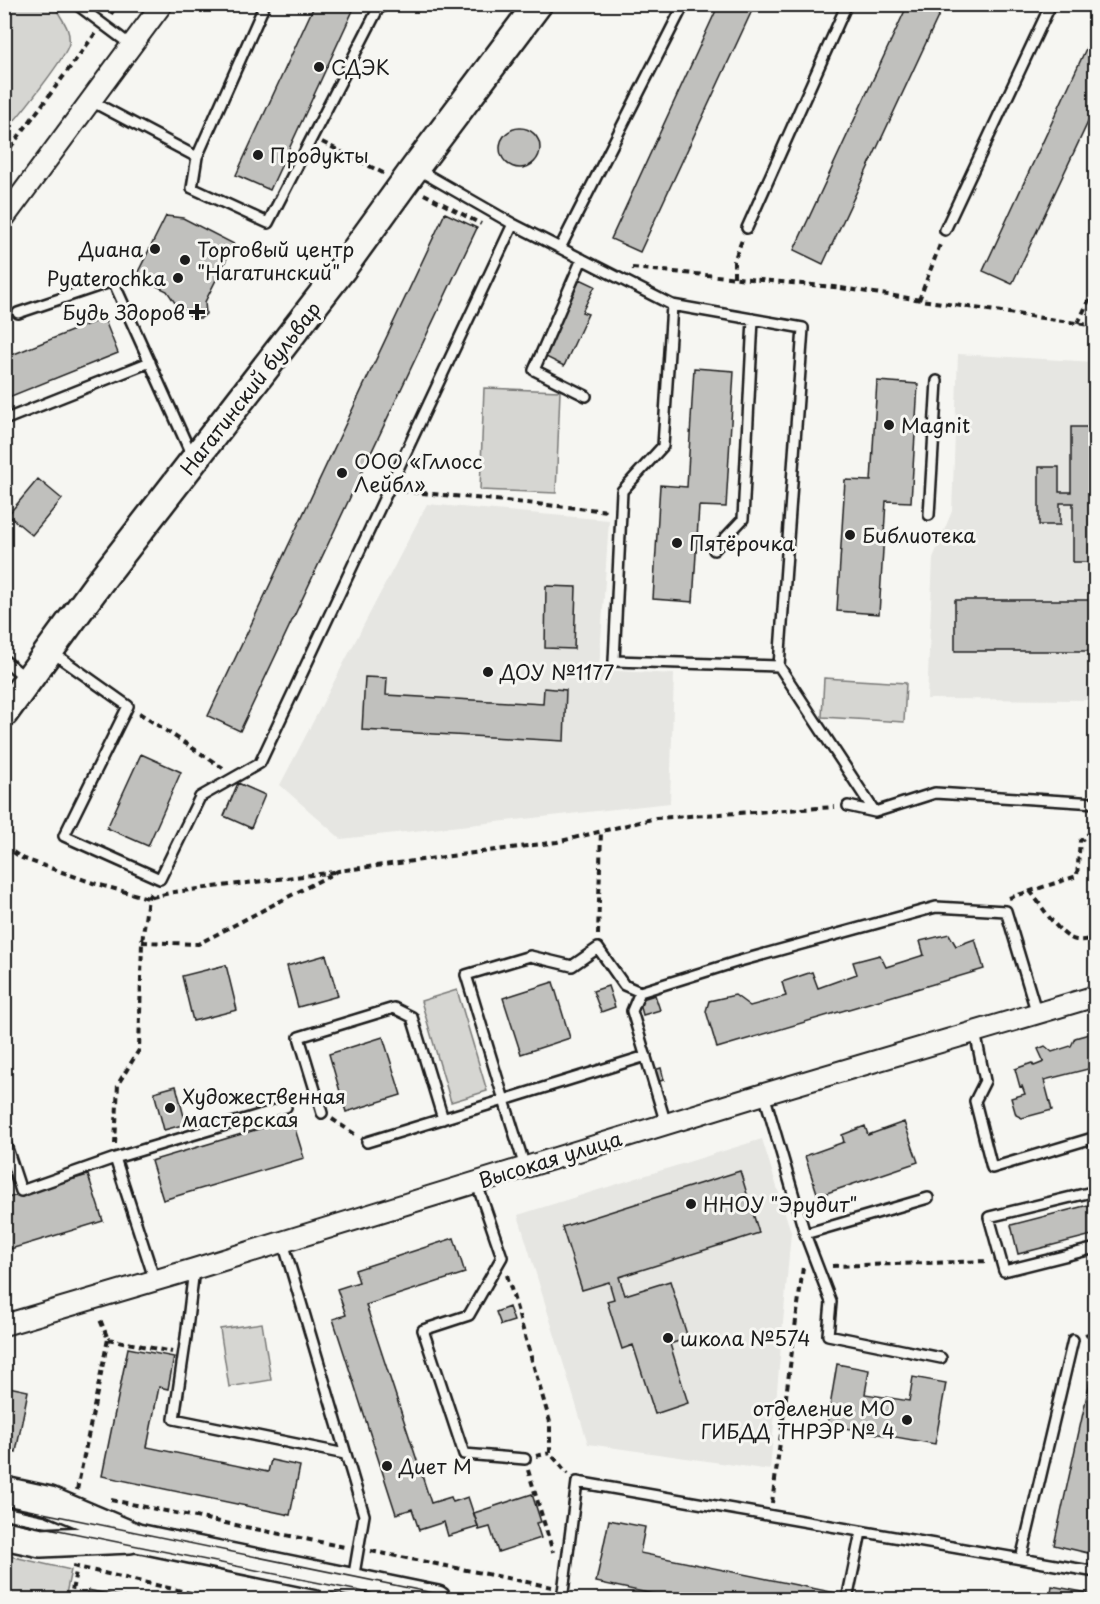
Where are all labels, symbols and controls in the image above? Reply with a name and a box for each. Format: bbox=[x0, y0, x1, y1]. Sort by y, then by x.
place label: СДЭК bbox=[331, 52, 390, 82]
marker: СДЭК bbox=[312, 60, 326, 74]
place label: Продукты bbox=[270, 140, 369, 170]
marker: Продукты bbox=[251, 148, 265, 162]
place label: Диана bbox=[78, 234, 143, 264]
place label: Торговый центр "Нагатинский" bbox=[197, 234, 354, 287]
marker: Диана bbox=[148, 242, 162, 256]
marker: Торговый центр "Нагатинский" bbox=[178, 253, 192, 267]
place label: Pyaterochka bbox=[47, 263, 167, 293]
marker: Pyaterochka bbox=[171, 271, 185, 285]
street label: Нагатинский бульвар bbox=[172, 295, 328, 481]
place label: Будь Здоров bbox=[62, 297, 185, 327]
marker: Будь Здоров bbox=[190, 305, 204, 319]
place label: Magnit bbox=[901, 410, 970, 440]
marker: Magnit bbox=[882, 418, 896, 432]
place label: ООО «Гллосс Лейбл» bbox=[354, 446, 483, 499]
marker: ООО «Гллосс Лейбл» bbox=[335, 466, 349, 480]
place label: Библиотека bbox=[862, 520, 976, 550]
place label: Пятёрочка bbox=[689, 528, 795, 558]
marker: Библиотека bbox=[843, 528, 857, 542]
marker: Пятёрочка bbox=[670, 536, 684, 550]
place label: ДОУ №1177 bbox=[499, 657, 614, 687]
marker: ДОУ №1177 bbox=[481, 665, 495, 679]
place label: Художественная мастерская bbox=[182, 1081, 346, 1134]
marker: Художественная мастерская bbox=[163, 1101, 177, 1115]
street label: Высокая улица bbox=[475, 1123, 626, 1195]
place label: ННОУ "Эрудит" bbox=[703, 1189, 858, 1219]
marker: ННОУ "Эрудит" bbox=[684, 1197, 698, 1211]
place label: школа №574 bbox=[680, 1323, 811, 1353]
marker: школа №574 bbox=[661, 1331, 675, 1345]
place label: отделение МО ГИБДД ТНРЭР № 4 bbox=[701, 1393, 895, 1446]
marker: отделение МО ГИБДД ТНРЭР № 4 bbox=[900, 1413, 914, 1427]
place label: Диет М bbox=[398, 1451, 472, 1481]
marker: Диет М bbox=[380, 1459, 394, 1473]

